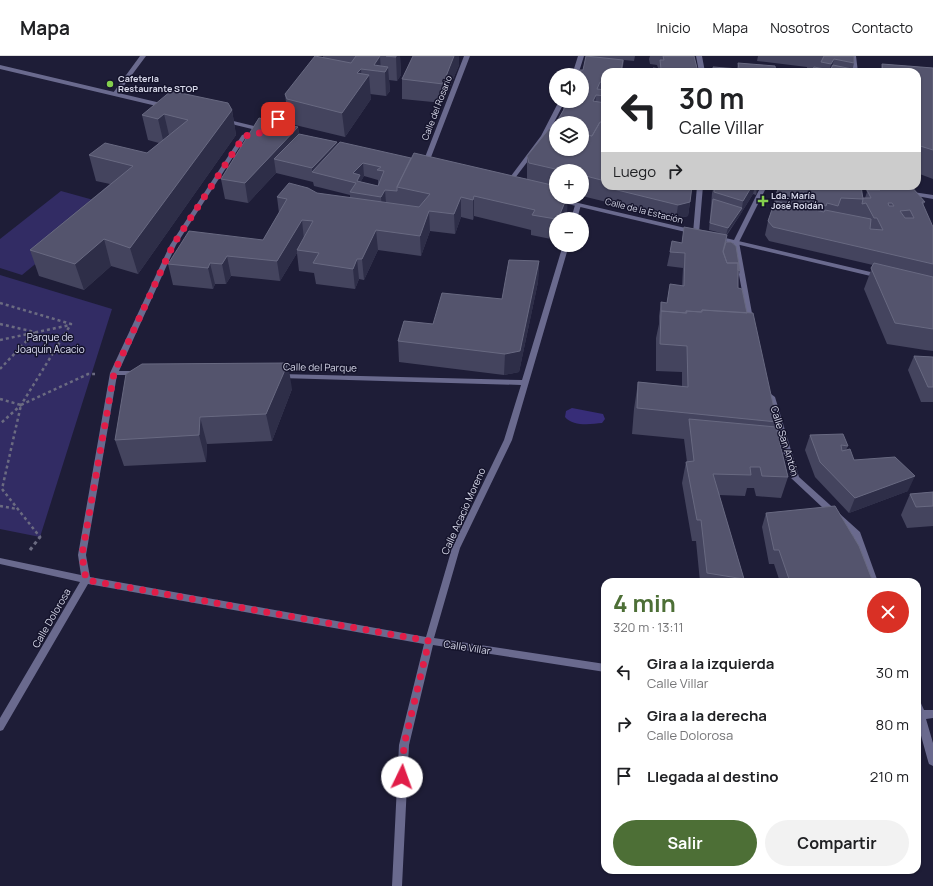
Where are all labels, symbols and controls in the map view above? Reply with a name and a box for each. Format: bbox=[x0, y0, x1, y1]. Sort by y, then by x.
text: Mapa bbox=[20, 15, 70, 41]
text: Inicio bbox=[657, 18, 691, 37]
text: Mapa bbox=[713, 18, 748, 37]
text: Nosotros bbox=[770, 18, 830, 37]
text: Contacto bbox=[852, 18, 913, 37]
map controls bbox=[549, 68, 589, 252]
button: sound bbox=[549, 68, 589, 108]
place label: Cafeteria Restaurante STOP bbox=[118, 72, 198, 95]
street label: Calle del Rosario bbox=[418, 73, 455, 142]
marker: Cafeteria Restaurante STOP bbox=[105, 79, 115, 89]
text: 30 m bbox=[679, 79, 744, 117]
icon: left bbox=[613, 84, 665, 136]
pin bbox=[261, 102, 295, 136]
icon: arrive bbox=[267, 108, 289, 130]
text: Calle Villar bbox=[679, 115, 764, 139]
button: layers bbox=[549, 116, 589, 156]
icon: right bbox=[664, 160, 686, 182]
text: Luego bbox=[613, 161, 656, 182]
button: + bbox=[549, 164, 589, 204]
place label: Lda. María José Roldán bbox=[771, 189, 824, 212]
street label: Calle de la Estación bbox=[604, 195, 685, 227]
marker: Lda. María José Roldán bbox=[758, 196, 768, 206]
button: − bbox=[549, 212, 589, 252]
park label: Parque de Joaquín Acacio bbox=[15, 330, 85, 356]
street label: Calle del Parque bbox=[283, 359, 357, 375]
street label: Calle San Antón bbox=[768, 404, 802, 478]
street label: Calle Acacio Moreno bbox=[438, 465, 488, 557]
street label: Calle Dolorosa bbox=[28, 586, 74, 650]
text: 4 min bbox=[613, 586, 676, 619]
button: close bbox=[867, 591, 909, 633]
text: 320 m · 13:11 bbox=[613, 618, 684, 636]
street label: Calle Villar bbox=[443, 636, 492, 658]
text: Gira a la izquierda bbox=[647, 653, 774, 674]
icon: left bbox=[613, 661, 635, 683]
text: 30 m bbox=[876, 662, 909, 683]
text: Calle Villar bbox=[647, 674, 708, 692]
text: Gira a la derecha bbox=[647, 705, 767, 726]
icon: right bbox=[613, 713, 635, 735]
text: 80 m bbox=[875, 714, 909, 735]
text: Calle Dolorosa bbox=[647, 726, 733, 744]
position arrow bbox=[381, 756, 423, 798]
icon: arrive bbox=[613, 765, 635, 787]
text: Llegada al destino bbox=[647, 766, 779, 787]
text: 210 m bbox=[870, 766, 909, 787]
button: Salir bbox=[613, 820, 757, 866]
button: Compartir bbox=[765, 820, 909, 866]

